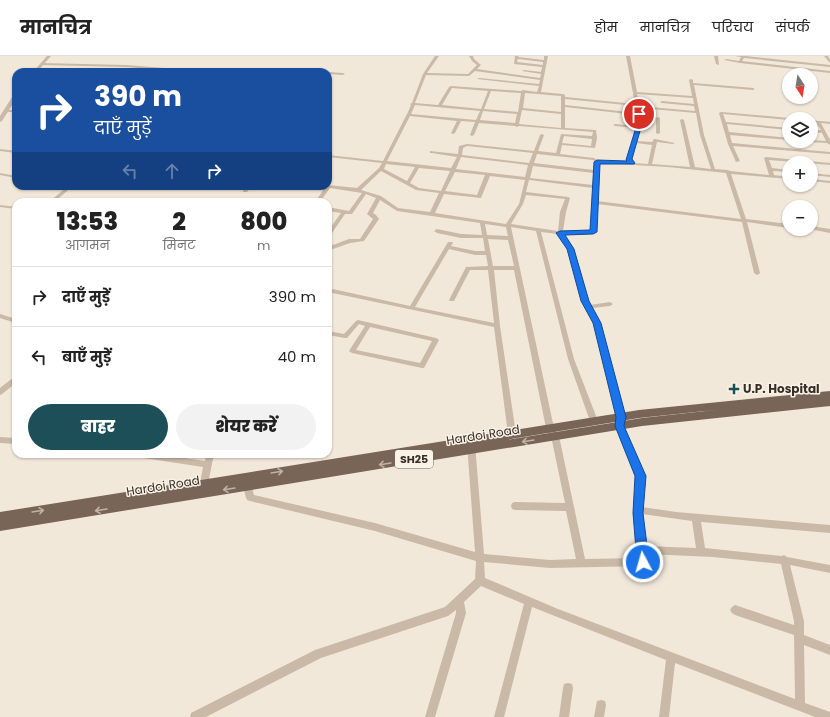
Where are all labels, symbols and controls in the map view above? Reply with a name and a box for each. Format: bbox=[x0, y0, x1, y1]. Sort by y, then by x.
text: मानचित्र bbox=[20, 14, 92, 41]
text: होम bbox=[594, 17, 618, 37]
text: मानचित्र bbox=[640, 17, 690, 37]
text: परिचय bbox=[712, 17, 753, 37]
text: संपर्क bbox=[775, 17, 810, 37]
north arrow bbox=[782, 68, 818, 104]
map controls bbox=[782, 68, 818, 236]
text: 390 m bbox=[94, 77, 182, 116]
icon: right bbox=[28, 84, 80, 136]
pin bbox=[622, 97, 656, 131]
icon: arrive bbox=[628, 103, 650, 125]
button: layers bbox=[782, 112, 818, 148]
text: दाएँ मुड़ें bbox=[94, 115, 151, 140]
button: + bbox=[782, 156, 818, 192]
icon: left bbox=[119, 160, 141, 182]
icon: ahead bbox=[161, 160, 183, 182]
icon: right bbox=[203, 160, 225, 182]
button: − bbox=[782, 200, 818, 236]
text: 13:53 bbox=[57, 205, 118, 238]
text: 2 bbox=[172, 205, 186, 238]
text: 800 bbox=[240, 205, 287, 238]
text: आगमन bbox=[65, 236, 110, 255]
text: मिनट bbox=[163, 236, 196, 255]
text: m bbox=[257, 236, 270, 255]
icon: right bbox=[28, 286, 50, 308]
text: दाएँ मुड़ें bbox=[62, 286, 110, 307]
text: 390 m bbox=[269, 286, 316, 307]
icon: left bbox=[28, 346, 50, 368]
text: बाएँ मुड़ें bbox=[62, 346, 111, 367]
text: 40 m bbox=[278, 346, 316, 367]
place label: U.P. Hospital bbox=[743, 380, 820, 397]
marker: U.P. Hospital bbox=[728, 383, 740, 395]
button: बाहर bbox=[28, 404, 168, 450]
button: शेयर करें bbox=[176, 404, 316, 450]
street label: Hardoi Road bbox=[445, 420, 521, 449]
one-way arrow bbox=[521, 437, 534, 445]
road number: SH25 bbox=[395, 450, 433, 468]
one-way arrow bbox=[379, 460, 392, 468]
one-way arrow bbox=[270, 468, 283, 476]
street label: Hardoi Road bbox=[125, 471, 201, 500]
one-way arrow bbox=[223, 485, 236, 493]
one-way arrow bbox=[95, 506, 108, 514]
one-way arrow bbox=[32, 507, 45, 515]
position arrow bbox=[622, 541, 664, 583]

